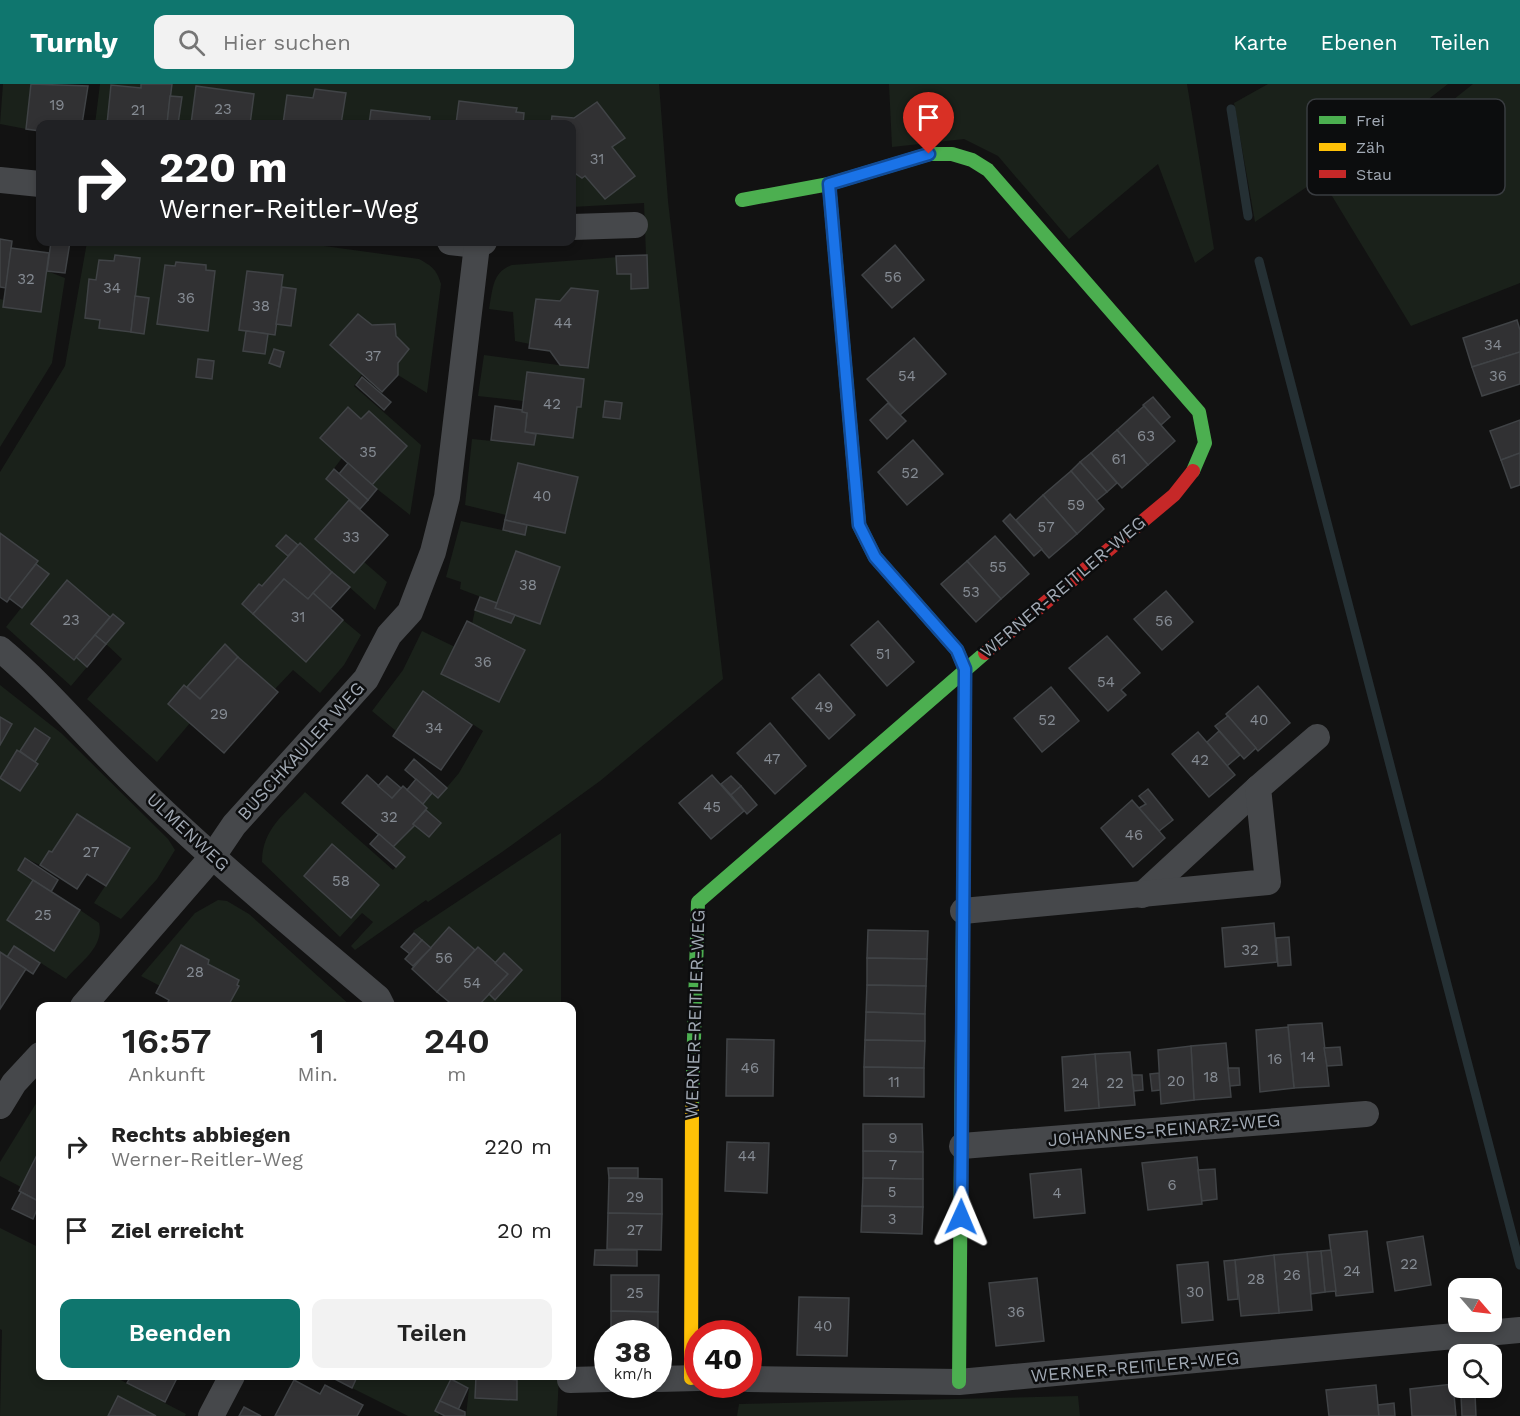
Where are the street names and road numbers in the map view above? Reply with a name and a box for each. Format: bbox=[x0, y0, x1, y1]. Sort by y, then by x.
street label: WERNER-REITLER-WEG bbox=[976, 511, 1150, 662]
street label: BUSCHKAULER WEG bbox=[233, 677, 368, 824]
street label: ULMENWEG bbox=[143, 788, 234, 875]
street label: WERNER-REITLER-WEG bbox=[680, 909, 709, 1119]
street label: JOHANNES-REINARZ-WEG bbox=[1047, 1109, 1281, 1150]
street label: WERNER-REITLER-WEG bbox=[1030, 1347, 1240, 1386]

